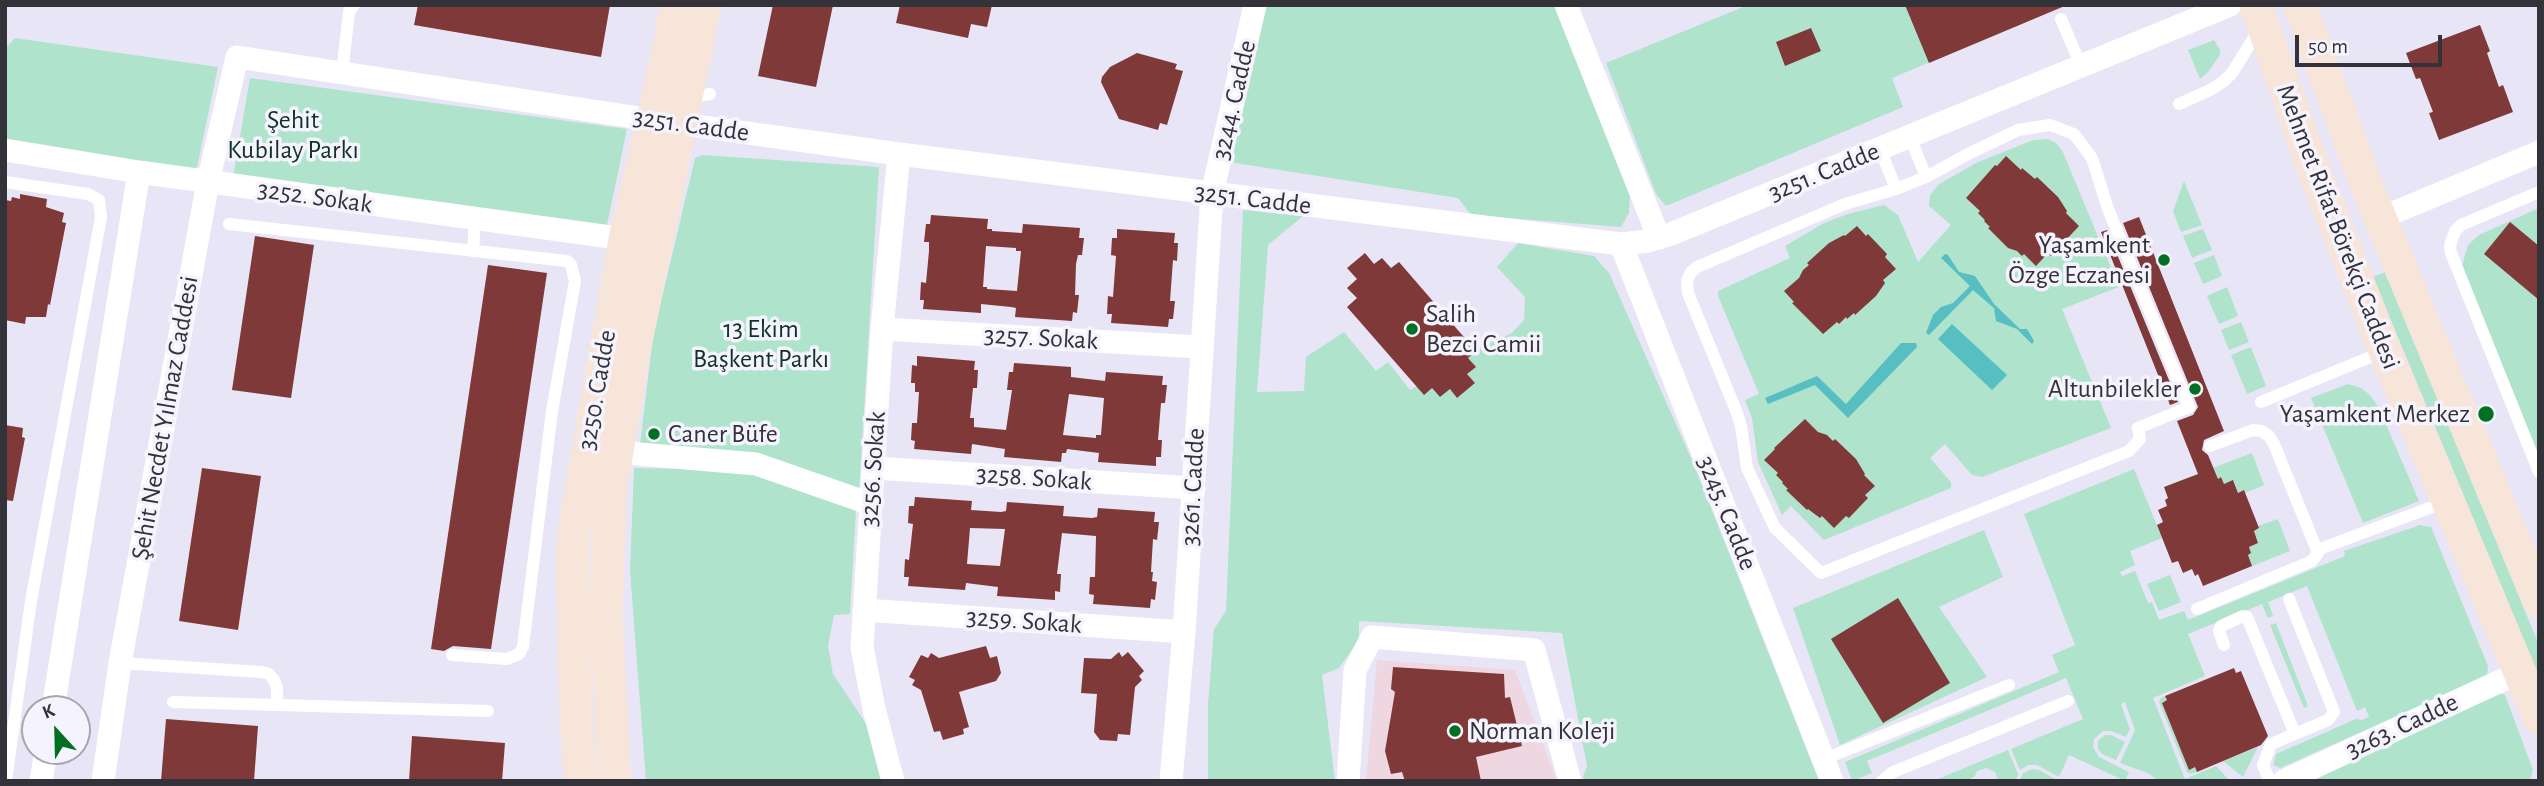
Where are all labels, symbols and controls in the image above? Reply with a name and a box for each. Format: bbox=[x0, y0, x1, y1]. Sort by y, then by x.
scale bar bbox=[2299, 21, 2446, 65]
text: 50 m bbox=[2308, 36, 2348, 57]
street label: 3244. Cadde bbox=[1205, 37, 1263, 163]
street label: Mehmet Rifat Börekçi Caddesi bbox=[2269, 80, 2407, 374]
street label: 3251. Cadde bbox=[631, 101, 751, 149]
park label: Şehit Kubilay Parkı bbox=[227, 104, 359, 166]
street label: 3251. Cadde bbox=[1764, 136, 1884, 208]
street label: 3252. Sokak bbox=[256, 174, 374, 220]
street label: 3251. Cadde bbox=[1193, 176, 1313, 222]
place label: Yaşamkent Özge Eczanesi bbox=[2008, 229, 2150, 290]
marker: Yaşamkent Özge Eczanesi bbox=[2156, 252, 2172, 268]
street label: Şehit Necdet Yılmaz Caddesi bbox=[125, 274, 205, 562]
place label: Salih Bezci Camii bbox=[1426, 298, 1541, 360]
park label: 13 Ekim Başkent Parkı bbox=[693, 313, 829, 374]
street label: 3257. Sokak bbox=[983, 319, 1099, 357]
marker: Salih Bezci Camii bbox=[1404, 321, 1420, 337]
street label: 3250. Cadde bbox=[571, 327, 623, 453]
place label: Altunbilekler bbox=[2048, 373, 2181, 405]
marker: Altunbilekler bbox=[2187, 381, 2203, 397]
place label: Yaşamkent Merkez bbox=[2280, 398, 2470, 430]
marker: Yaşamkent Merkez bbox=[2476, 404, 2496, 424]
street label: 3256. Sokak bbox=[853, 410, 893, 528]
place label: Caner Büfe bbox=[668, 418, 778, 450]
marker: Caner Büfe bbox=[646, 426, 662, 442]
street label: 3261. Cadde bbox=[1174, 427, 1212, 547]
street label: 3245. Cadde bbox=[1690, 451, 1764, 575]
street label: 3258. Sokak bbox=[975, 458, 1093, 498]
street label: 3259. Sokak bbox=[965, 601, 1083, 641]
street label: 3263. Cadde bbox=[2341, 686, 2463, 766]
north arrow bbox=[21, 695, 91, 765]
text: K bbox=[40, 701, 57, 723]
place label: Norman Koleji bbox=[1469, 715, 1615, 747]
marker: Norman Koleji bbox=[1447, 723, 1463, 739]

